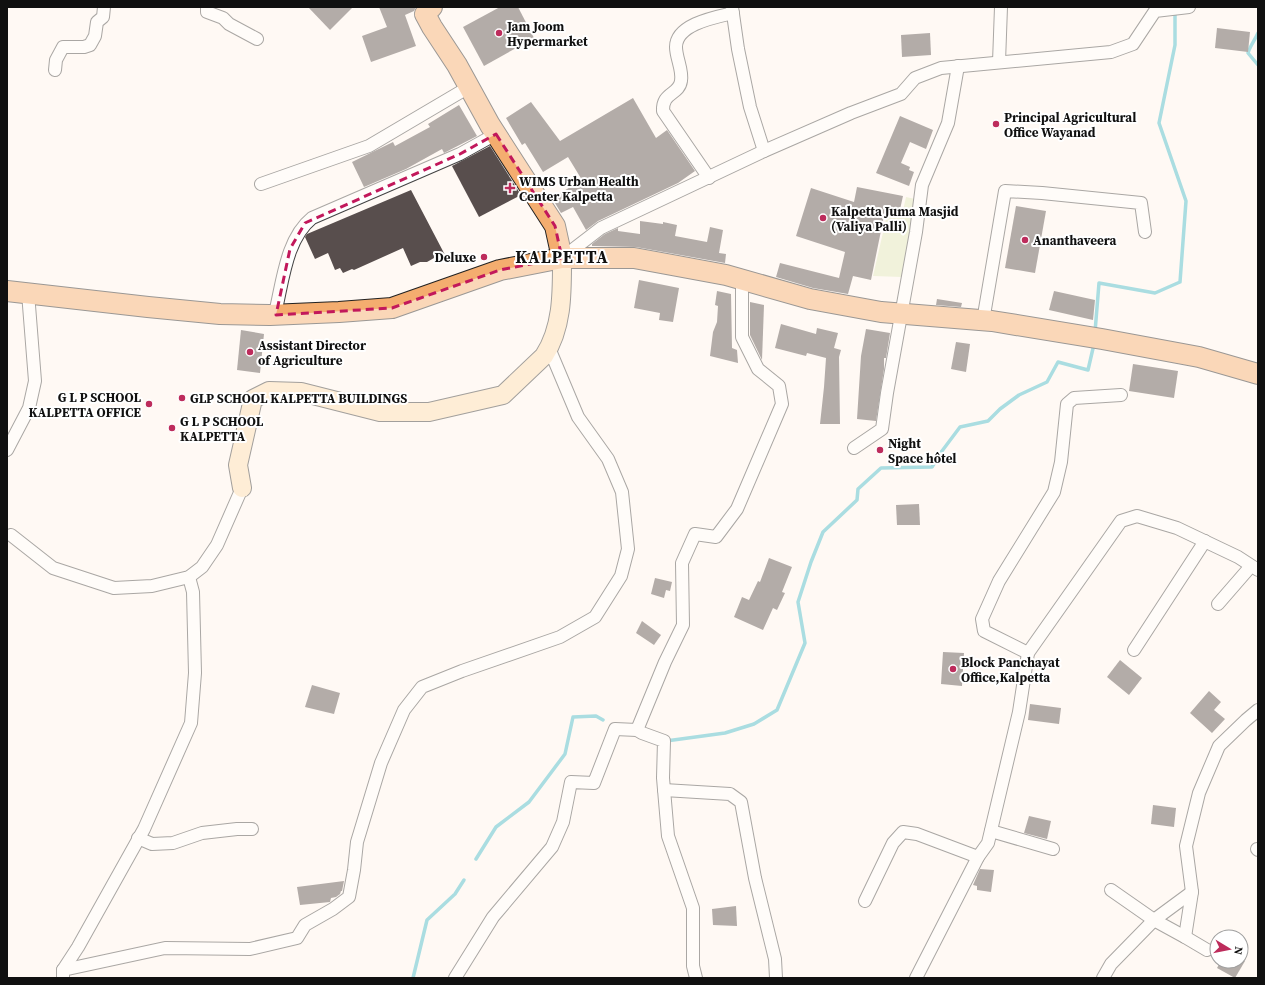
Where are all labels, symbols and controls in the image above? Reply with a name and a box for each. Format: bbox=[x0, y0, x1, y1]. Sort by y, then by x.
place label: Jam Joom Hypermarket bbox=[506, 18, 588, 50]
marker: Jam Joom Hypermarket bbox=[494, 28, 504, 38]
place label: Principal Agricultural Office Wayanad bbox=[1004, 109, 1136, 141]
marker: Principal Agricultural Office Wayanad bbox=[991, 119, 1001, 129]
place label: WIMS Urban Health Center Kalpetta bbox=[519, 173, 639, 205]
marker: WIMS Urban Health Center Kalpetta bbox=[504, 182, 516, 194]
place label: Kalpetta Juma Masjid (Valiya Palli) bbox=[831, 203, 959, 235]
marker: Kalpetta Juma Masjid (Valiya Palli) bbox=[818, 213, 828, 223]
place label: Ananthaveera bbox=[1033, 232, 1117, 249]
marker: Ananthaveera bbox=[1020, 235, 1030, 245]
district label: KALPETTA bbox=[515, 245, 609, 269]
place label: Deluxe bbox=[435, 249, 476, 266]
marker: Deluxe bbox=[479, 252, 489, 262]
place label: Assistant Director of Agriculture bbox=[258, 337, 367, 369]
marker: Assistant Director of Agriculture bbox=[245, 347, 255, 357]
place label: G L P SCHOOL KALPETTA OFFICE bbox=[28, 389, 141, 421]
place label: GLP SCHOOL KALPETTA BUILDINGS bbox=[190, 390, 407, 407]
marker: GLP SCHOOL KALPETTA BUILDINGS bbox=[177, 393, 187, 403]
marker: G L P SCHOOL KALPETTA OFFICE bbox=[144, 399, 154, 409]
place label: G L P SCHOOL KALPETTA bbox=[180, 413, 264, 445]
marker: G L P SCHOOL KALPETTA bbox=[167, 423, 177, 433]
place label: Night Space hôtel bbox=[888, 435, 956, 467]
marker: Night Space hôtel bbox=[875, 445, 885, 455]
place label: Block Panchayat Office,Kalpetta bbox=[961, 654, 1060, 686]
marker: Block Panchayat Office,Kalpetta bbox=[948, 664, 958, 674]
north arrow bbox=[1209, 929, 1249, 969]
text: N bbox=[1230, 945, 1246, 956]

